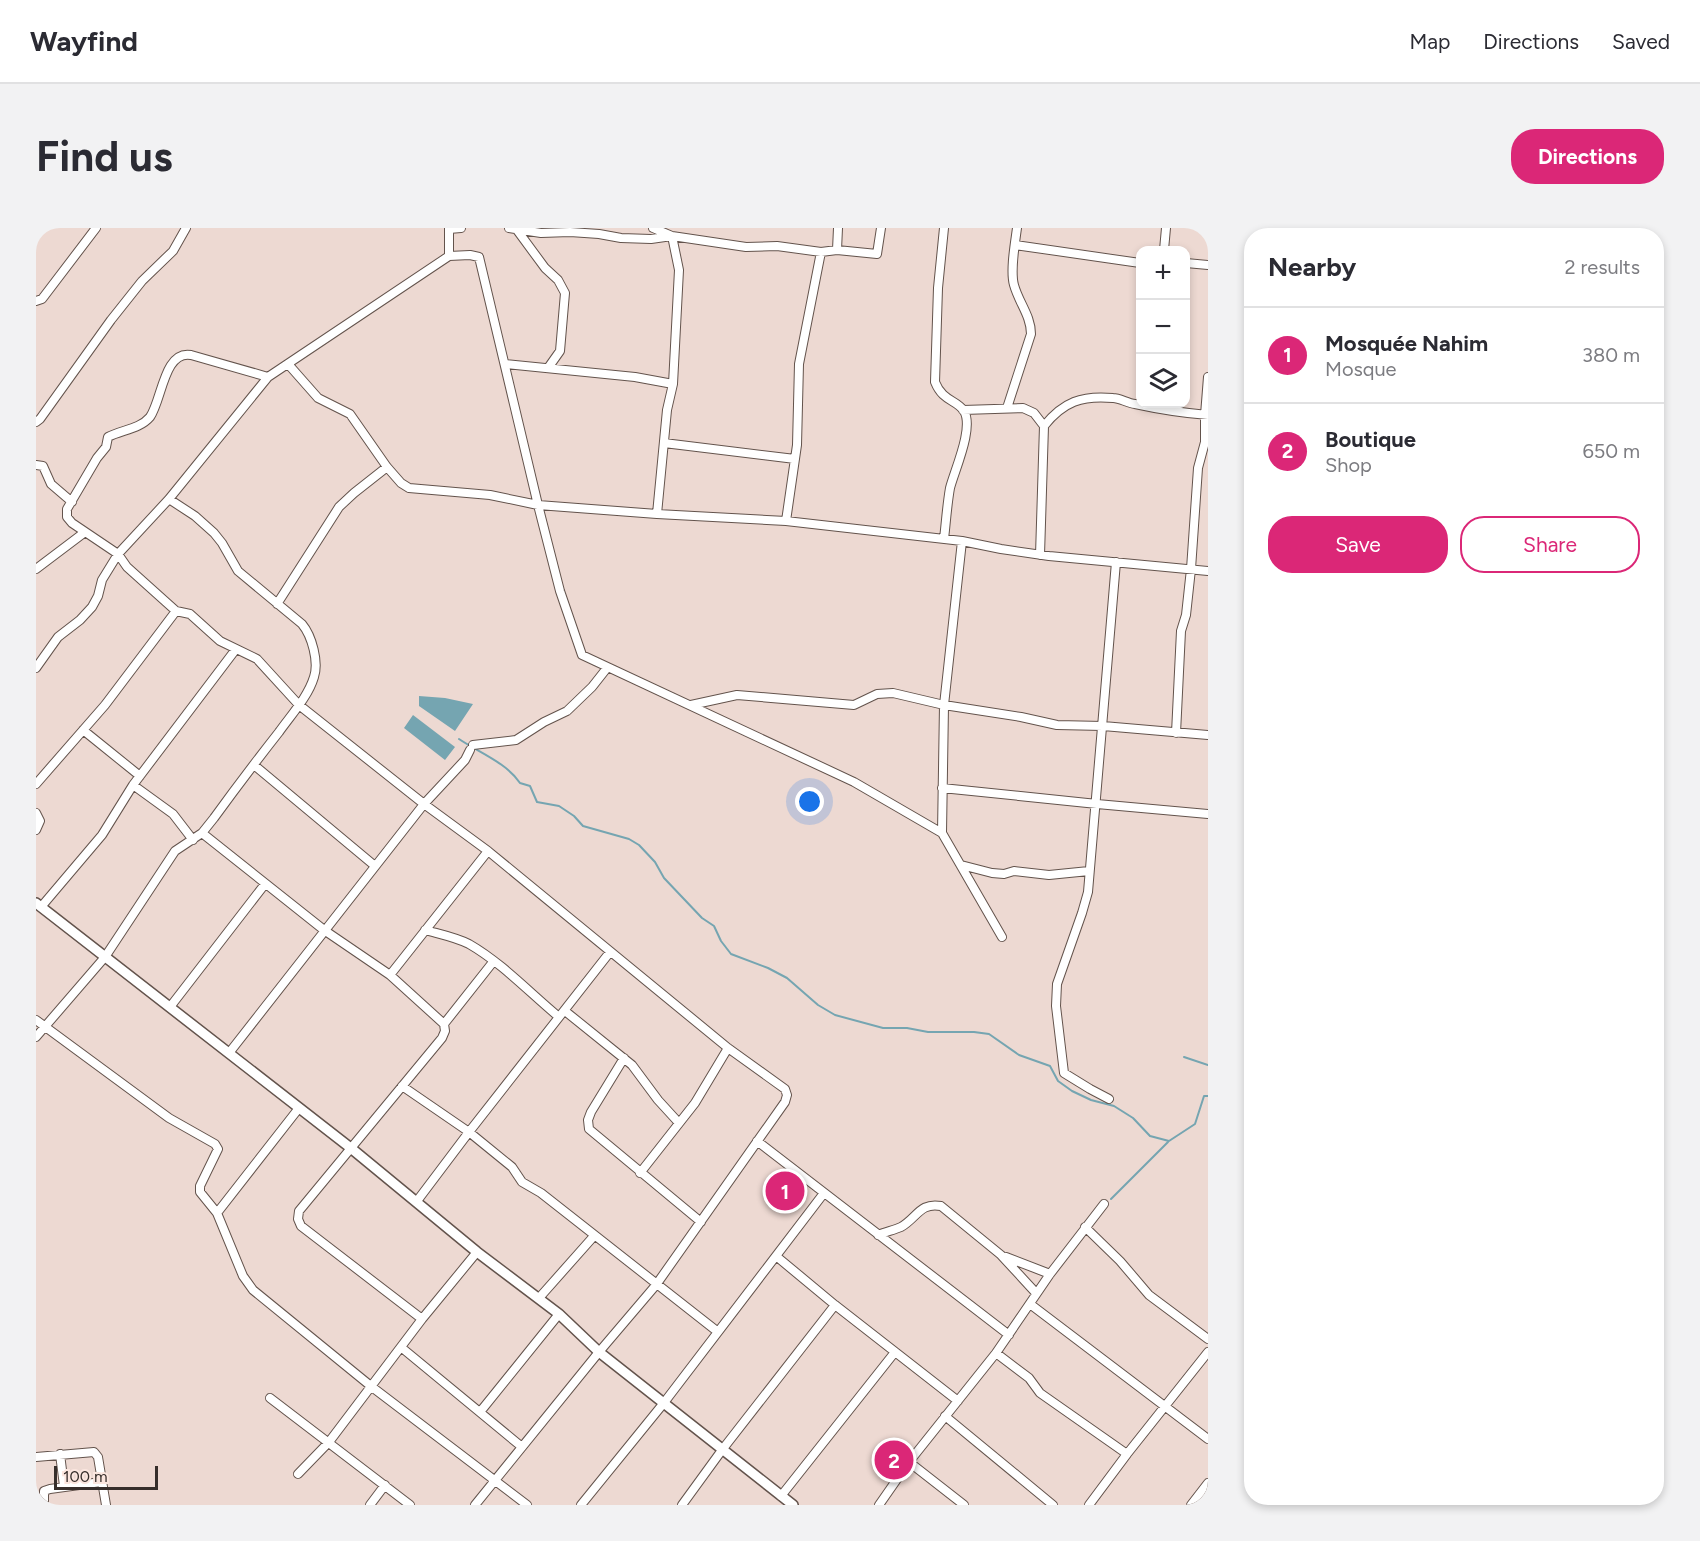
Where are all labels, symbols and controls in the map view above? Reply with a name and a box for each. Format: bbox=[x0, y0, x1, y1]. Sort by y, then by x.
text: Wayfind bbox=[30, 24, 138, 58]
text: Map bbox=[1409, 29, 1450, 54]
text: Directions bbox=[1483, 29, 1579, 54]
text: Saved bbox=[1612, 29, 1670, 54]
button: Directions bbox=[1511, 129, 1664, 184]
text: Find us bbox=[36, 131, 173, 182]
map controls bbox=[1136, 246, 1190, 408]
button: + bbox=[1136, 246, 1190, 300]
text: Nearby bbox=[1268, 251, 1356, 283]
text: 2 results bbox=[1564, 255, 1640, 279]
button: − bbox=[1136, 300, 1190, 354]
text: Mosquée Nahim bbox=[1325, 330, 1488, 357]
text: 1 bbox=[1283, 343, 1292, 367]
text: 380 m bbox=[1582, 343, 1640, 367]
button: layers bbox=[1136, 354, 1190, 408]
text: Mosque bbox=[1325, 357, 1396, 381]
text: Boutique bbox=[1325, 426, 1416, 453]
text: 2 bbox=[1282, 439, 1293, 463]
text: 650 m bbox=[1582, 439, 1640, 463]
text: Shop bbox=[1325, 453, 1372, 477]
button: Save bbox=[1268, 516, 1448, 573]
button: Share bbox=[1460, 516, 1640, 573]
your location bbox=[795, 787, 824, 816]
pin: 1 bbox=[766, 1168, 804, 1214]
pin: 2 bbox=[874, 1438, 914, 1482]
scale bar bbox=[54, 1463, 158, 1490]
text: 100 m bbox=[63, 1467, 108, 1486]

